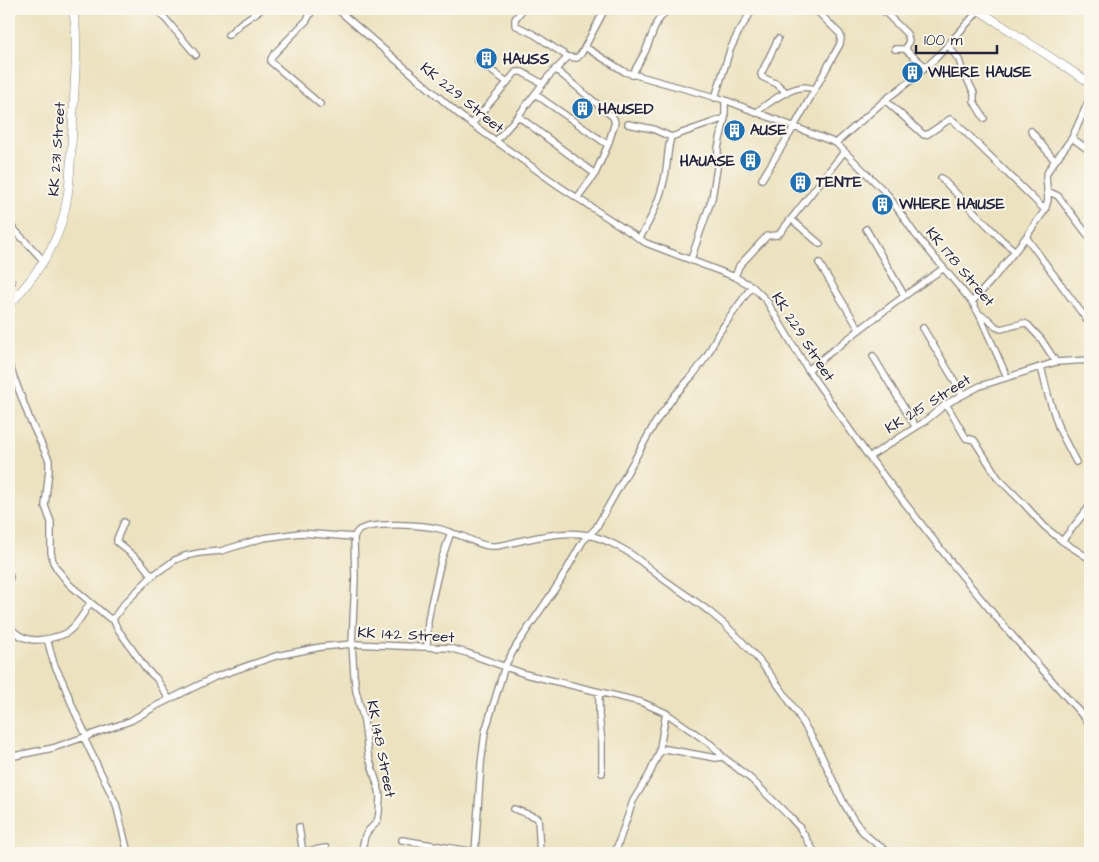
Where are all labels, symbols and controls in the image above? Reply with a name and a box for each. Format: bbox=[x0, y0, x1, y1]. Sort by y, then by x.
scale bar bbox=[916, 22, 998, 54]
text: 100 m bbox=[924, 30, 963, 51]
building icon: HAUSS bbox=[475, 47, 499, 71]
place label: HAUSS bbox=[503, 49, 550, 70]
street label: KK 229 Street bbox=[416, 58, 508, 138]
building icon: WHERE HAUSE bbox=[900, 60, 924, 84]
place label: WHERE HAUSE bbox=[927, 62, 1031, 83]
building icon: HAUSED bbox=[570, 97, 594, 121]
place label: HAUSED bbox=[598, 99, 654, 120]
street label: KK 231 Street bbox=[43, 101, 71, 197]
building icon: AUSE bbox=[722, 118, 746, 142]
place label: AUSE bbox=[750, 120, 787, 141]
building icon: HAUASE bbox=[739, 149, 763, 173]
place label: HAUASE bbox=[680, 151, 735, 172]
building icon: TENTE bbox=[788, 170, 812, 194]
place label: TENTE bbox=[815, 172, 862, 193]
building icon: WHERE HAIUSE bbox=[871, 192, 895, 216]
place label: WHERE HAIUSE bbox=[898, 194, 1005, 215]
street label: KK 178 Street bbox=[921, 223, 999, 311]
street label: KK 229 Street bbox=[766, 288, 840, 386]
street label: KK 215 Street bbox=[881, 369, 975, 439]
street label: KK 142 Street bbox=[357, 622, 455, 648]
street label: KK 148 Street bbox=[361, 699, 401, 799]

